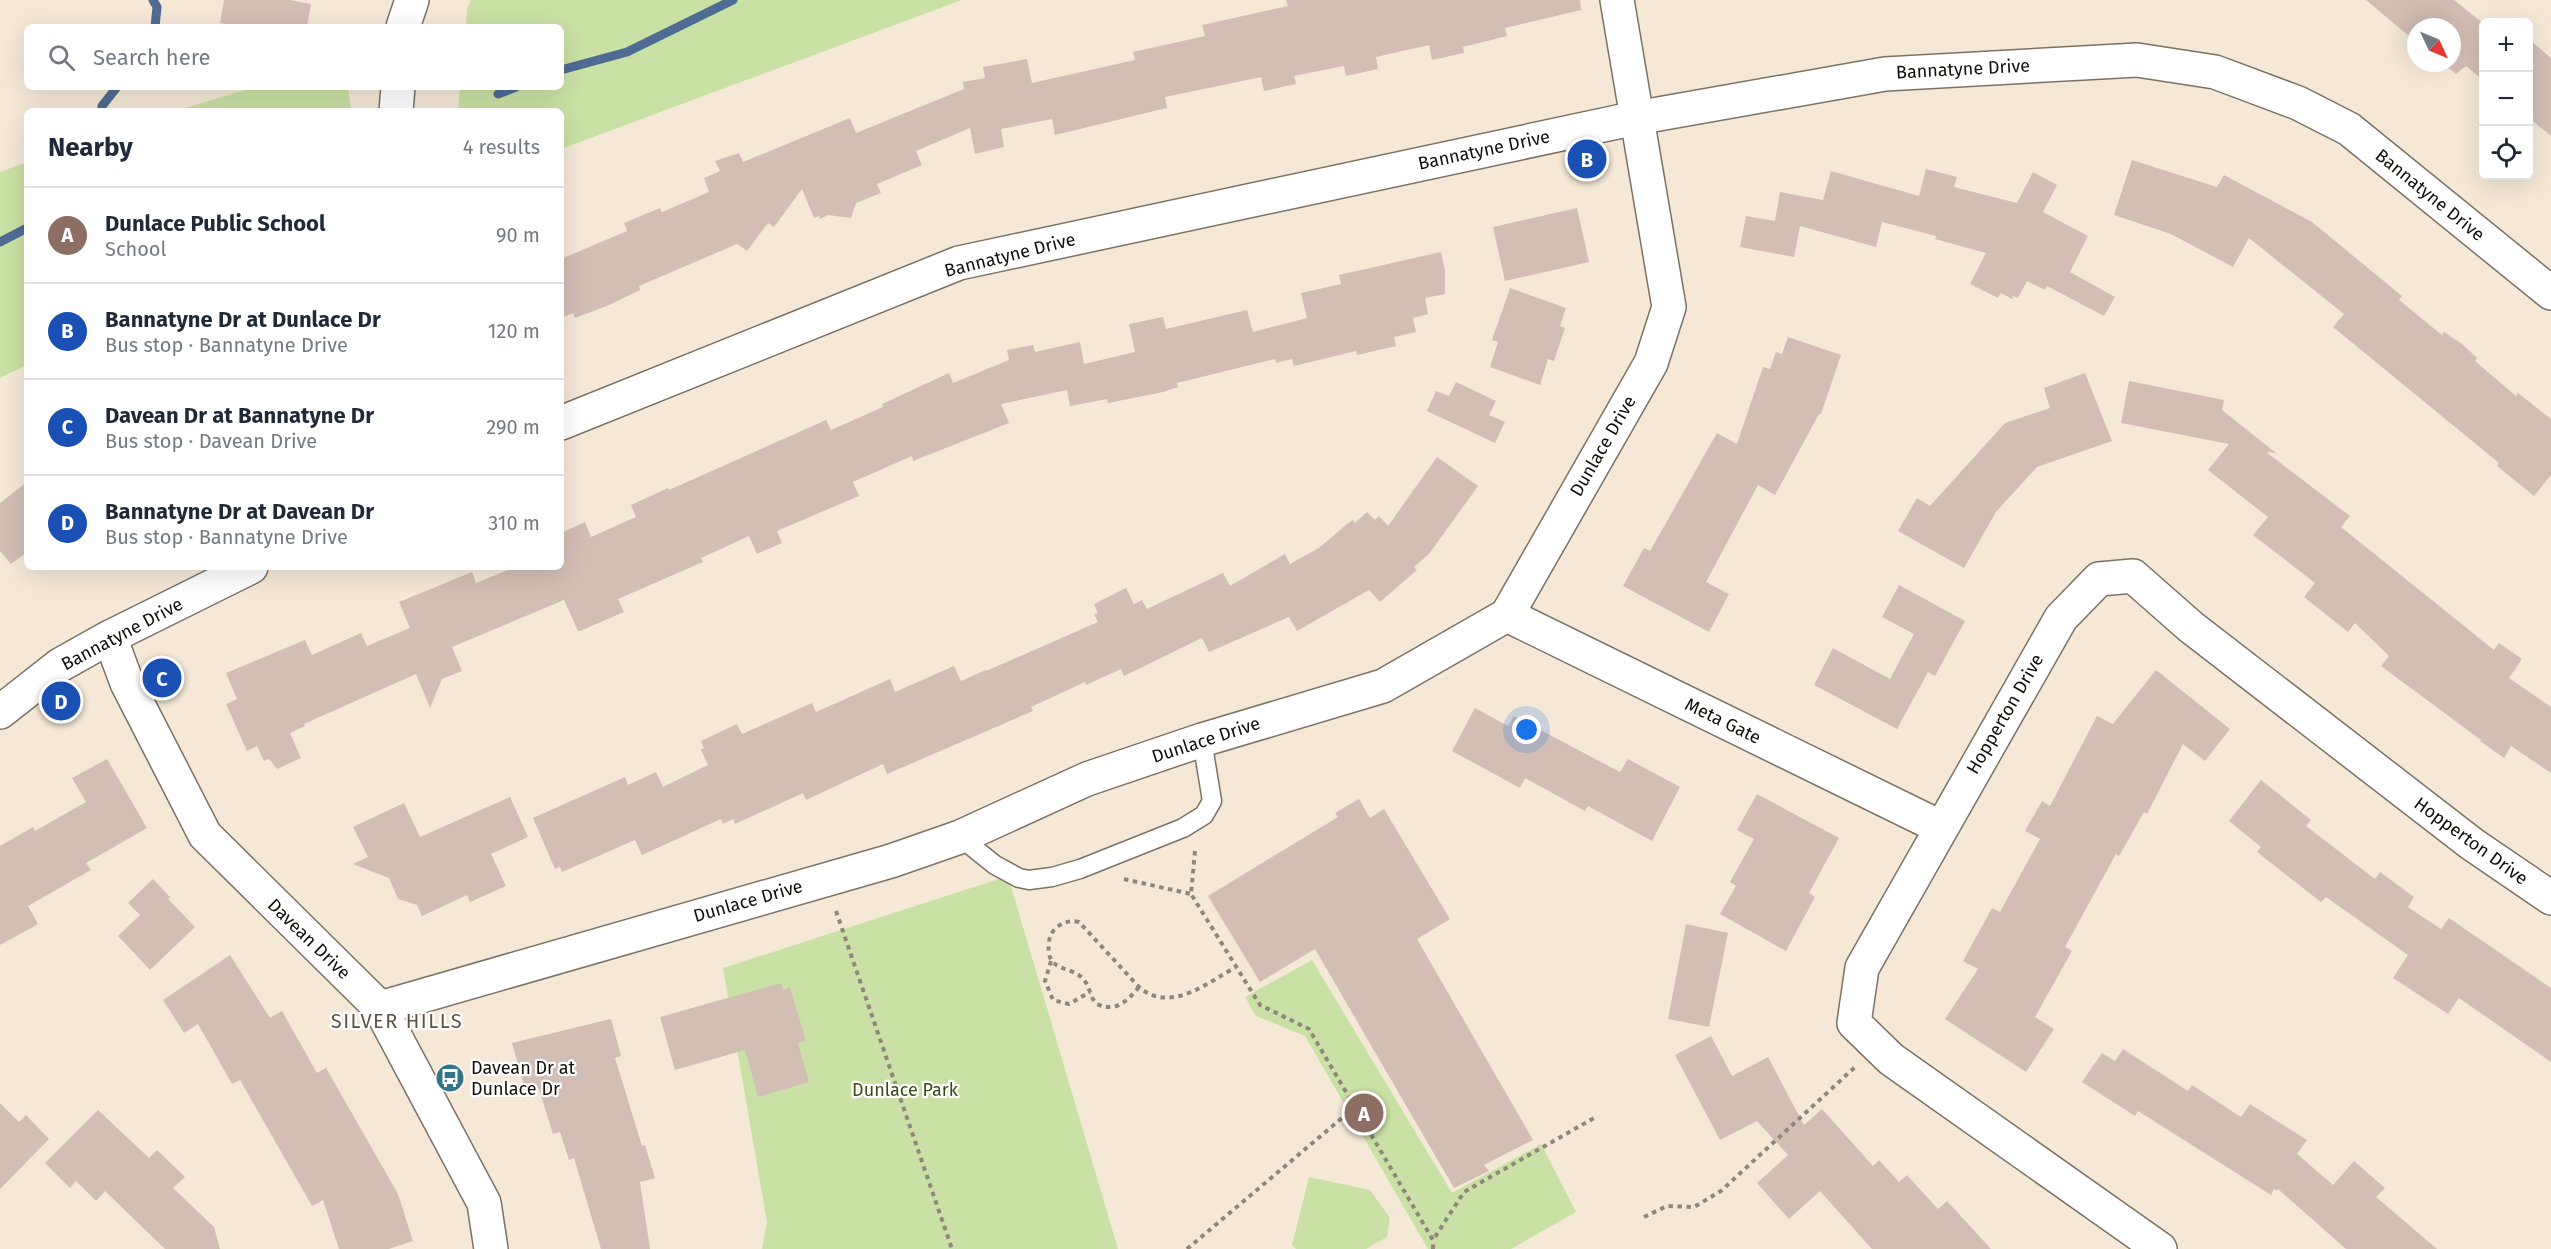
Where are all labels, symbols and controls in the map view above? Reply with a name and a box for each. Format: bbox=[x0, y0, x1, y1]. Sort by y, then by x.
north arrow bbox=[2407, 18, 2461, 72]
map controls bbox=[2479, 18, 2533, 180]
button: + bbox=[2479, 18, 2533, 72]
search box bbox=[24, 24, 564, 90]
icon: search bbox=[45, 41, 78, 74]
text: Search here bbox=[93, 44, 211, 71]
street label: Bannatyne Drive bbox=[1895, 55, 2031, 83]
button: − bbox=[2479, 72, 2533, 126]
street label: Bannatyne Drive bbox=[1416, 125, 1552, 175]
button: locate bbox=[2479, 126, 2533, 180]
text: Nearby bbox=[48, 132, 133, 163]
text: 4 results bbox=[463, 135, 540, 159]
pin: B bbox=[1568, 136, 1606, 182]
street label: Bannatyne Drive bbox=[2371, 144, 2489, 246]
text: Dunlace Public School bbox=[105, 210, 325, 237]
text: A bbox=[62, 223, 73, 247]
text: 90 m bbox=[496, 223, 540, 247]
street label: Bannatyne Drive bbox=[942, 228, 1078, 282]
text: School bbox=[105, 237, 166, 261]
text: Bannatyne Dr at Dunlace Dr bbox=[105, 306, 381, 333]
text: B bbox=[61, 319, 74, 343]
text: 120 m bbox=[488, 319, 540, 343]
text: Bus stop · Bannatyne Drive bbox=[105, 333, 348, 357]
street label: Dunlace Drive bbox=[1565, 392, 1641, 500]
text: Davean Dr at Bannatyne Dr bbox=[105, 402, 374, 429]
text: C bbox=[62, 415, 73, 439]
text: 290 m bbox=[486, 415, 540, 439]
text: Bus stop · Davean Drive bbox=[105, 429, 317, 453]
text: Bannatyne Dr at Davean Dr bbox=[105, 498, 374, 525]
text: D bbox=[61, 511, 74, 535]
text: 310 m bbox=[488, 511, 540, 535]
text: Bus stop · Bannatyne Drive bbox=[105, 525, 348, 549]
street label: Bannatyne Drive bbox=[58, 593, 186, 675]
street label: Hopperton Drive bbox=[1962, 650, 2048, 778]
pin: C bbox=[142, 656, 182, 700]
pin: D bbox=[42, 678, 80, 724]
street label: Meta Gate bbox=[1681, 693, 1765, 749]
street label: Dunlace Drive bbox=[1149, 712, 1263, 768]
your location bbox=[1512, 715, 1541, 744]
street label: Hopperton Drive bbox=[2410, 792, 2532, 890]
street label: Dunlace Drive bbox=[691, 875, 805, 927]
street label: Davean Drive bbox=[263, 894, 355, 984]
district label: SILVER HILLS bbox=[331, 1009, 463, 1033]
place label: Davean Dr at Dunlace Dr bbox=[471, 1057, 576, 1100]
bus stop icon: Davean Dr at Dunlace Dr bbox=[434, 1062, 466, 1094]
park label: Dunlace Park bbox=[852, 1079, 959, 1101]
pin: A bbox=[1344, 1090, 1384, 1136]

